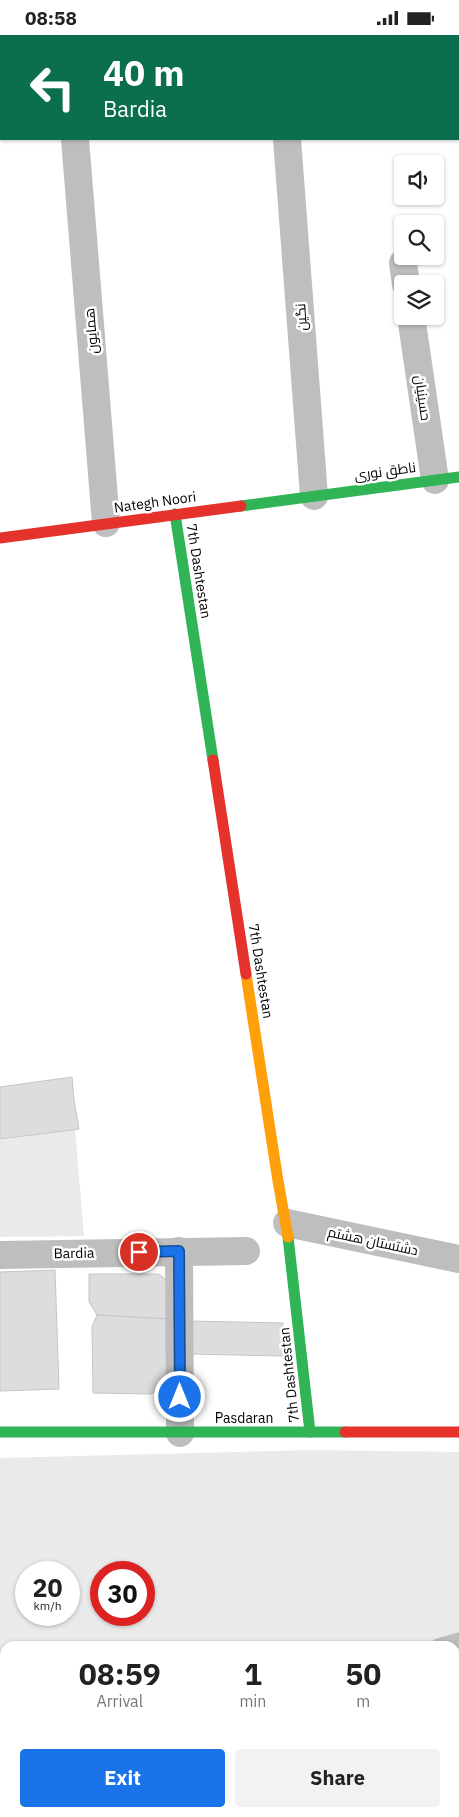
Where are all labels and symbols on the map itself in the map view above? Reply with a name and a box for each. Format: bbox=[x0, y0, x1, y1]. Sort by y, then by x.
street label: نگین bbox=[291, 303, 311, 331]
street label: همایون bbox=[80, 307, 102, 355]
street label: حسینیان bbox=[411, 374, 435, 422]
street label: ناطق نوری bbox=[353, 458, 417, 484]
street label: Nategh Noori bbox=[113, 487, 197, 517]
street label: 7th Dashtestan bbox=[183, 522, 215, 620]
street label: 7th Dashtestan bbox=[245, 922, 277, 1020]
street label: دشتستان هشتم bbox=[326, 1223, 420, 1260]
pin bbox=[118, 1231, 160, 1273]
street label: Bardia bbox=[53, 1244, 95, 1262]
street label: 7th Dashtestan bbox=[275, 1326, 303, 1424]
position arrow bbox=[153, 1370, 205, 1422]
street label: Pasdaran bbox=[215, 1409, 273, 1427]
speed limit sign: 30 bbox=[90, 1561, 155, 1626]

